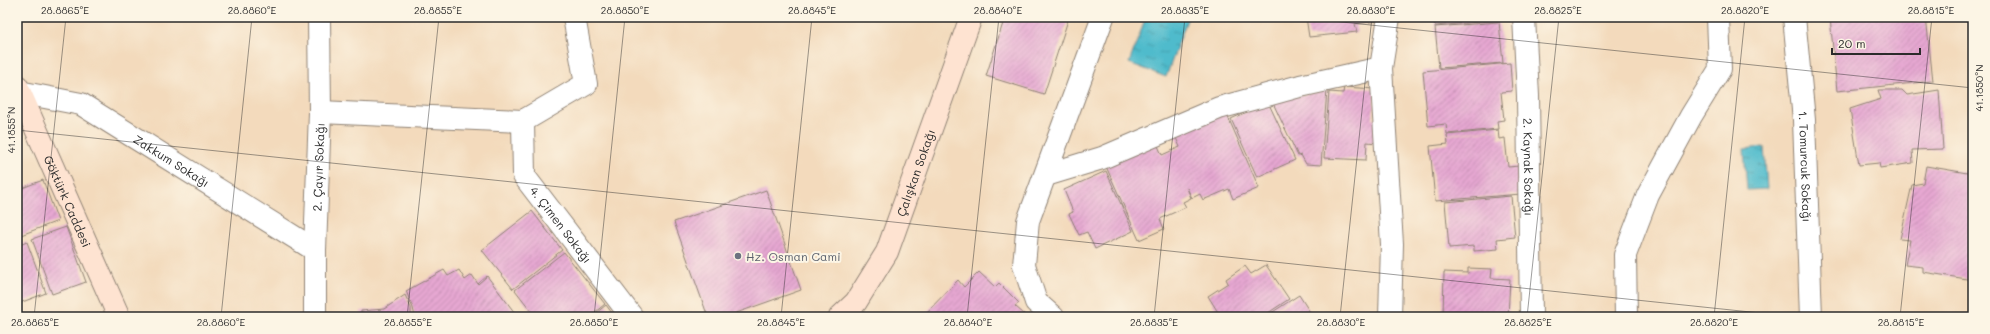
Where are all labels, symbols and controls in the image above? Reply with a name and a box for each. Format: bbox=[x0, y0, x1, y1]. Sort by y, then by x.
text: 28.8865°E bbox=[41, 3, 89, 17]
text: 28.8860°E bbox=[228, 3, 276, 17]
text: 28.8855°E bbox=[414, 3, 462, 17]
text: 28.8850°E bbox=[601, 3, 649, 17]
text: 28.8845°E bbox=[788, 3, 836, 17]
text: 28.8840°E bbox=[974, 3, 1022, 17]
text: 28.8835°E bbox=[1161, 3, 1209, 17]
text: 28.8830°E bbox=[1347, 3, 1395, 17]
text: 28.8825°E bbox=[1534, 3, 1582, 17]
text: 28.8820°E bbox=[1721, 3, 1769, 17]
text: 28.8815°E bbox=[1908, 3, 1955, 17]
scale bar bbox=[1832, 30, 1920, 56]
text: 20 m bbox=[1838, 35, 1866, 51]
text: 41.1850°N bbox=[1972, 64, 1986, 112]
text: 41.1855°N bbox=[4, 107, 18, 153]
street label: 1. Tomurcuk Sokağı bbox=[1795, 110, 1816, 222]
street label: 2. Kaynak Sokağı bbox=[1520, 118, 1538, 216]
street label: 2. Çayır Sokağı bbox=[308, 123, 328, 212]
street label: Çalışkan Sokağı bbox=[892, 127, 938, 218]
street label: Zakkum Sokağı bbox=[131, 131, 213, 190]
street label: Göktürk Caddesi bbox=[41, 153, 95, 250]
street label: 4. Çimen Sokağı bbox=[527, 183, 596, 266]
place label: Hz. Osman Cami bbox=[746, 248, 841, 264]
marker: Hz. Osman Cami bbox=[733, 251, 743, 261]
text: 28.8865°E bbox=[11, 315, 59, 329]
text: 28.8860°E bbox=[197, 315, 245, 329]
text: 28.8855°E bbox=[384, 315, 432, 329]
text: 28.8850°E bbox=[570, 315, 618, 329]
text: 28.8845°E bbox=[757, 315, 805, 329]
text: 28.8840°E bbox=[944, 315, 992, 329]
text: 28.8835°E bbox=[1130, 315, 1178, 329]
text: 28.8830°E bbox=[1317, 315, 1365, 329]
text: 28.8825°E bbox=[1504, 315, 1552, 329]
text: 28.8820°E bbox=[1690, 315, 1738, 329]
text: 28.8815°E bbox=[1878, 315, 1925, 329]

